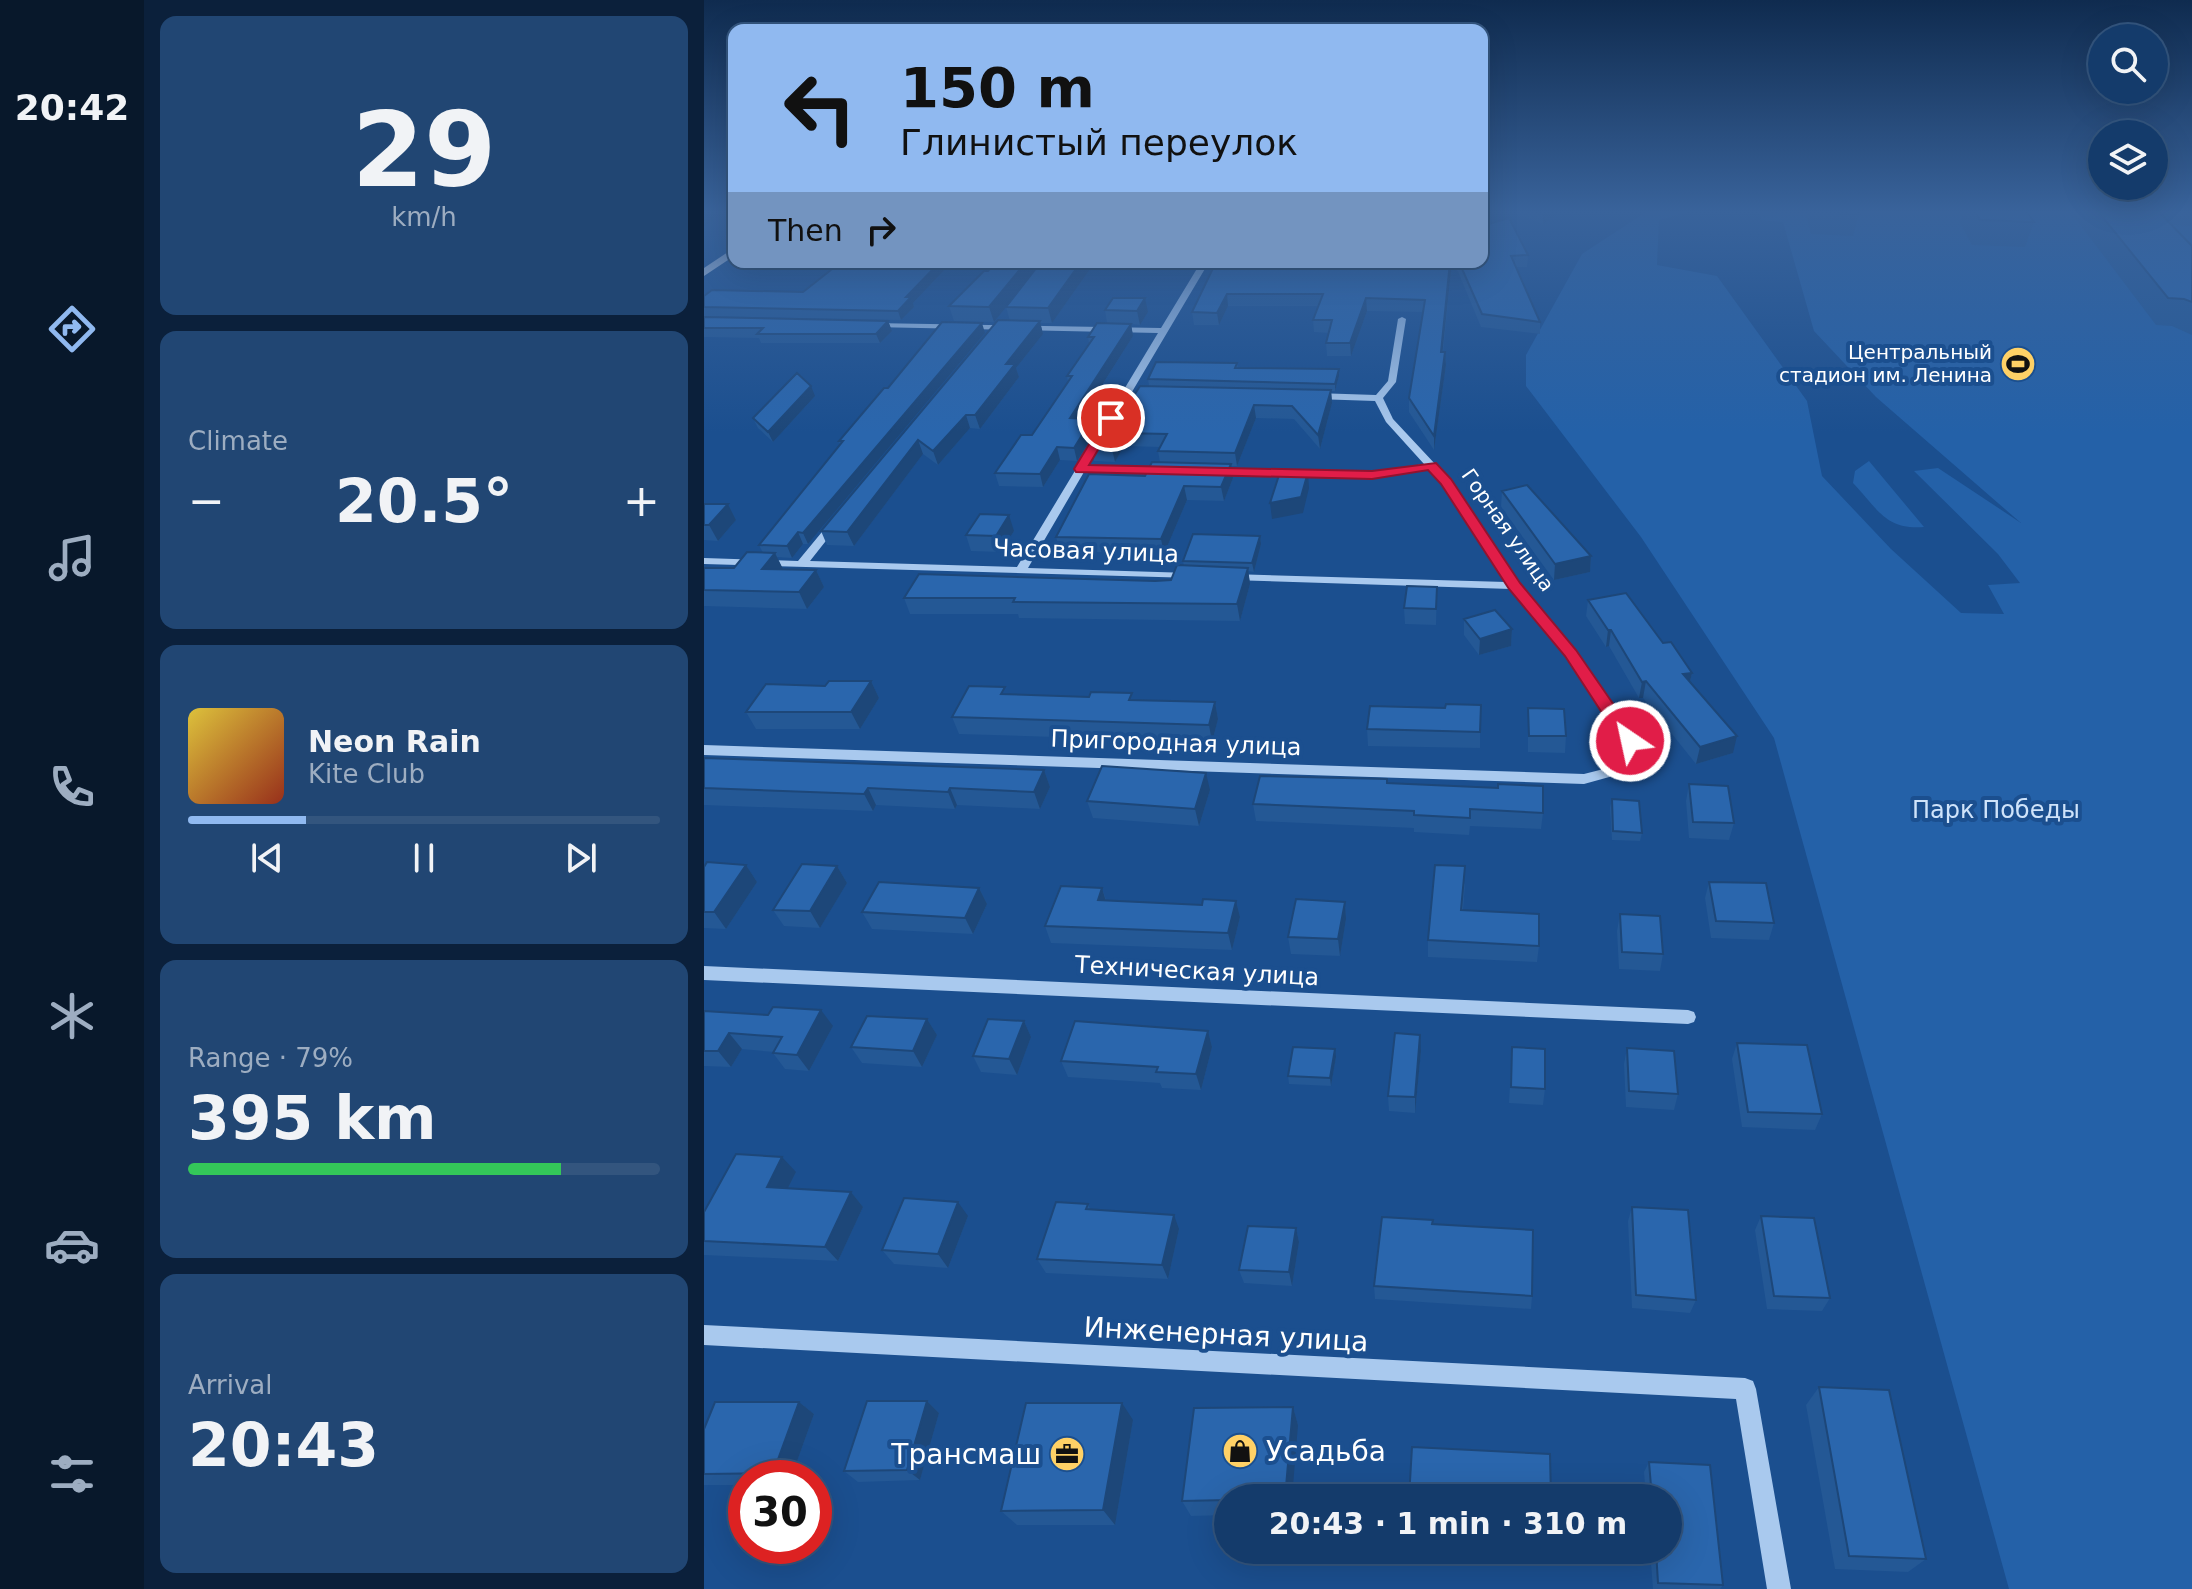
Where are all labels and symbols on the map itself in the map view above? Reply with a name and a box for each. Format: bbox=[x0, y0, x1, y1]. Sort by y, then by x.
place label: Центральный стадион им. Ленина bbox=[1779, 340, 1992, 387]
sports icon: Центральный стадион им. Ленина bbox=[1999, 345, 2037, 383]
pin bbox=[1077, 384, 1145, 452]
street label: Горная улица bbox=[1457, 464, 1559, 596]
street label: Часовая улица bbox=[992, 534, 1180, 568]
position arrow bbox=[1588, 699, 1672, 783]
street label: Пригородная улица bbox=[1050, 725, 1302, 761]
park label: Парк Победы bbox=[1912, 796, 2080, 824]
street label: Техническая улица bbox=[1073, 951, 1320, 991]
street label: Инженерная улица bbox=[1083, 1311, 1369, 1358]
shop icon: Усадьба bbox=[1221, 1432, 1259, 1470]
office icon: Трансмаш bbox=[1048, 1435, 1086, 1473]
place label: Усадьба bbox=[1266, 1435, 1386, 1468]
place label: Трансмаш bbox=[890, 1438, 1041, 1471]
speed limit sign: 30 bbox=[728, 1460, 832, 1564]

